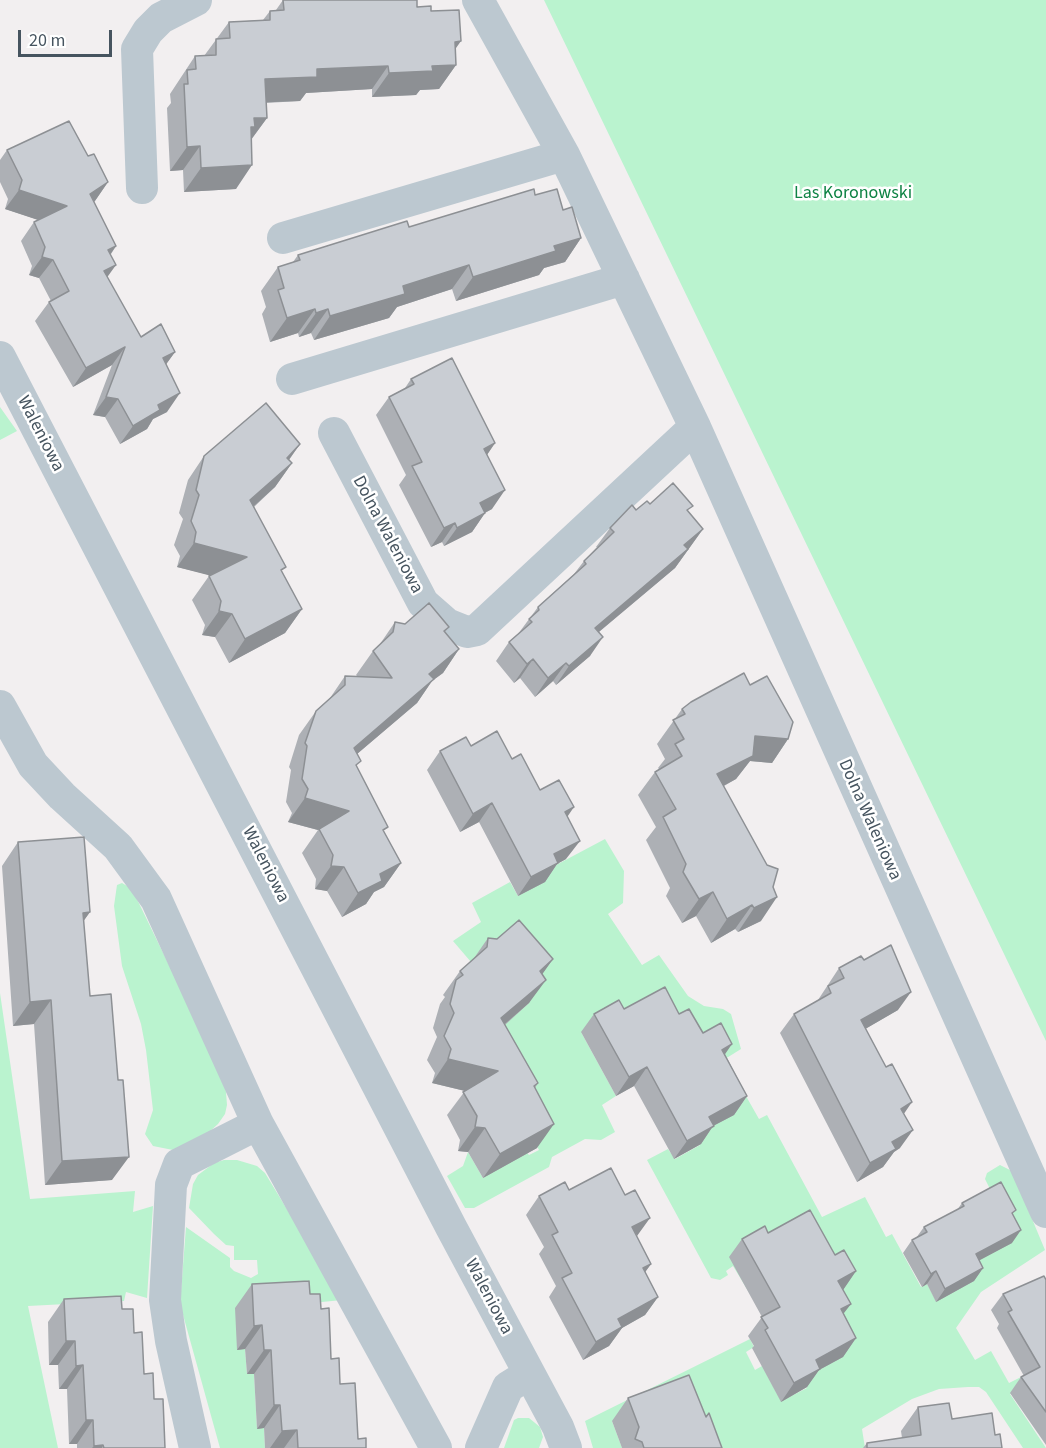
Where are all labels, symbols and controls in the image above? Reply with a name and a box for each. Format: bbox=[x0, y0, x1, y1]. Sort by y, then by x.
scale bar bbox=[21, 18, 116, 56]
text: 20 m bbox=[29, 28, 65, 53]
park label: Las Koronowski bbox=[794, 183, 912, 205]
street label: Waleniowa bbox=[12, 392, 68, 476]
street label: Dolna Waleniowa bbox=[347, 472, 427, 598]
street label: Dolna Waleniowa bbox=[833, 756, 905, 884]
street label: Waleniowa bbox=[237, 823, 293, 907]
street label: Waleniowa bbox=[459, 1256, 517, 1338]

